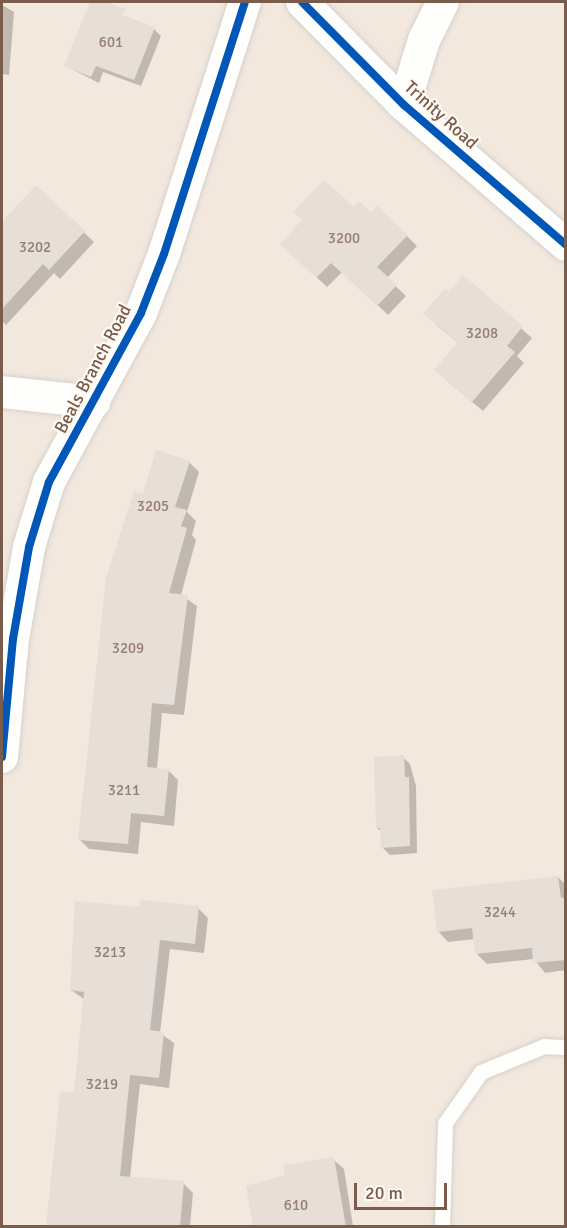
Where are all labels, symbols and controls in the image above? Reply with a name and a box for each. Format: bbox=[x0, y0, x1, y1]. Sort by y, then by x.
house number: 601 bbox=[99, 34, 123, 52]
street label: Trinity Road bbox=[400, 76, 482, 154]
house number: 3200 bbox=[328, 230, 360, 248]
house number: 3202 bbox=[19, 239, 51, 257]
street label: Beals Branch Road bbox=[50, 301, 136, 437]
house number: 3208 bbox=[466, 325, 498, 343]
house number: 3205 bbox=[137, 498, 169, 516]
house number: 3209 bbox=[112, 640, 144, 658]
house number: 3211 bbox=[108, 782, 140, 800]
house number: 3244 bbox=[484, 904, 516, 922]
house number: 3213 bbox=[94, 944, 126, 962]
house number: 3219 bbox=[86, 1076, 118, 1094]
scale bar bbox=[357, 1171, 450, 1209]
text: 20 m bbox=[365, 1182, 403, 1204]
house number: 610 bbox=[284, 1197, 308, 1215]

